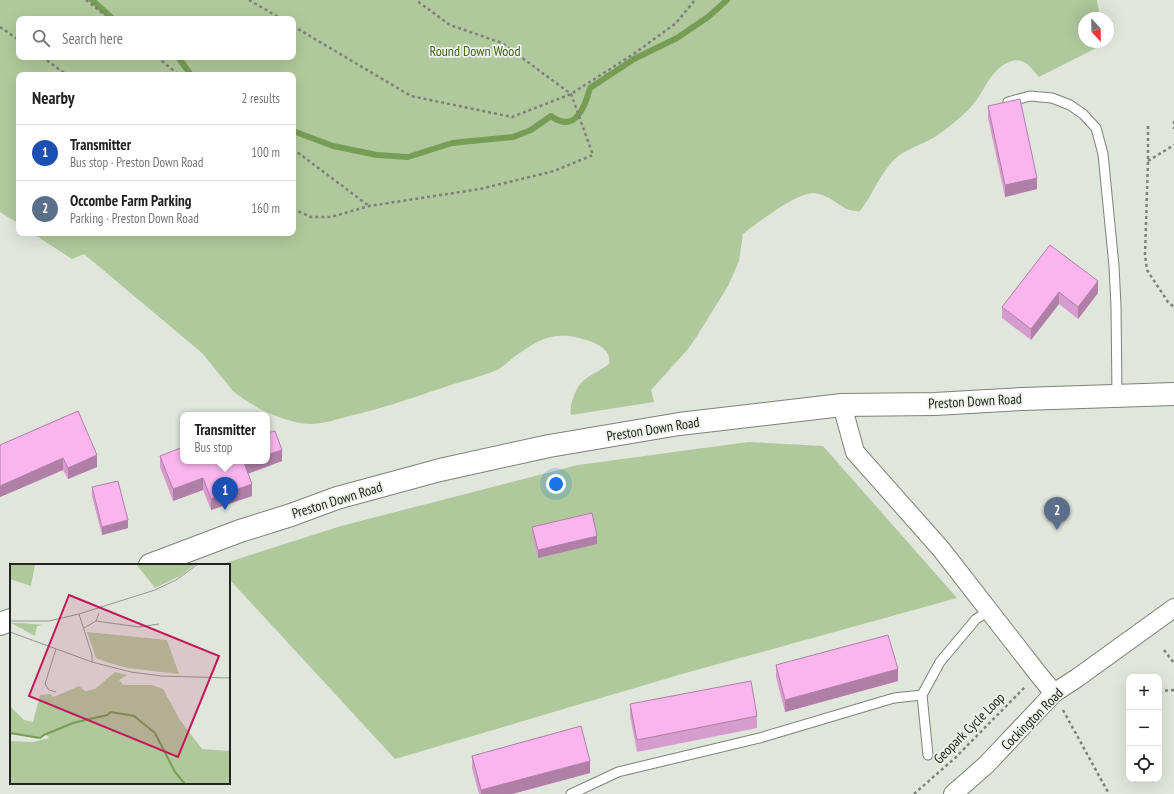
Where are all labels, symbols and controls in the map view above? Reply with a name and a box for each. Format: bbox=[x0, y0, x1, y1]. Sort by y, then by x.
north arrow bbox=[1078, 12, 1114, 48]
search box bbox=[16, 16, 296, 60]
icon: search bbox=[30, 27, 52, 49]
text: Search here bbox=[62, 29, 123, 48]
park label: Round Down Wood bbox=[430, 42, 520, 60]
text: Nearby bbox=[32, 87, 75, 109]
text: 2 results bbox=[241, 90, 280, 107]
text: Transmitter bbox=[70, 135, 131, 154]
text: 1 bbox=[42, 144, 48, 161]
text: 100 m bbox=[251, 144, 280, 161]
text: Bus stop · Preston Down Road bbox=[70, 154, 203, 171]
text: Occombe Farm Parking bbox=[70, 191, 191, 210]
text: 2 bbox=[42, 200, 48, 217]
text: 160 m bbox=[251, 200, 280, 217]
text: Parking · Preston Down Road bbox=[70, 210, 199, 227]
street label: Preston Down Road bbox=[928, 390, 1022, 412]
popup bbox=[180, 412, 270, 464]
street label: Preston Down Road bbox=[605, 413, 701, 445]
text: Transmitter bbox=[194, 420, 256, 439]
text: Bus stop bbox=[194, 439, 232, 456]
your location bbox=[546, 474, 566, 494]
pin: 1 bbox=[212, 477, 238, 510]
street label: Preston Down Road bbox=[290, 478, 384, 522]
pin: 2 bbox=[1044, 497, 1070, 530]
inset map bbox=[10, 564, 230, 784]
map controls bbox=[1126, 674, 1162, 782]
button: + bbox=[1126, 674, 1162, 710]
street label: Cockington Road bbox=[997, 684, 1067, 754]
street label: Geopark Cycle Loop bbox=[929, 688, 1009, 768]
button: − bbox=[1126, 710, 1162, 746]
button: locate bbox=[1126, 746, 1162, 782]

